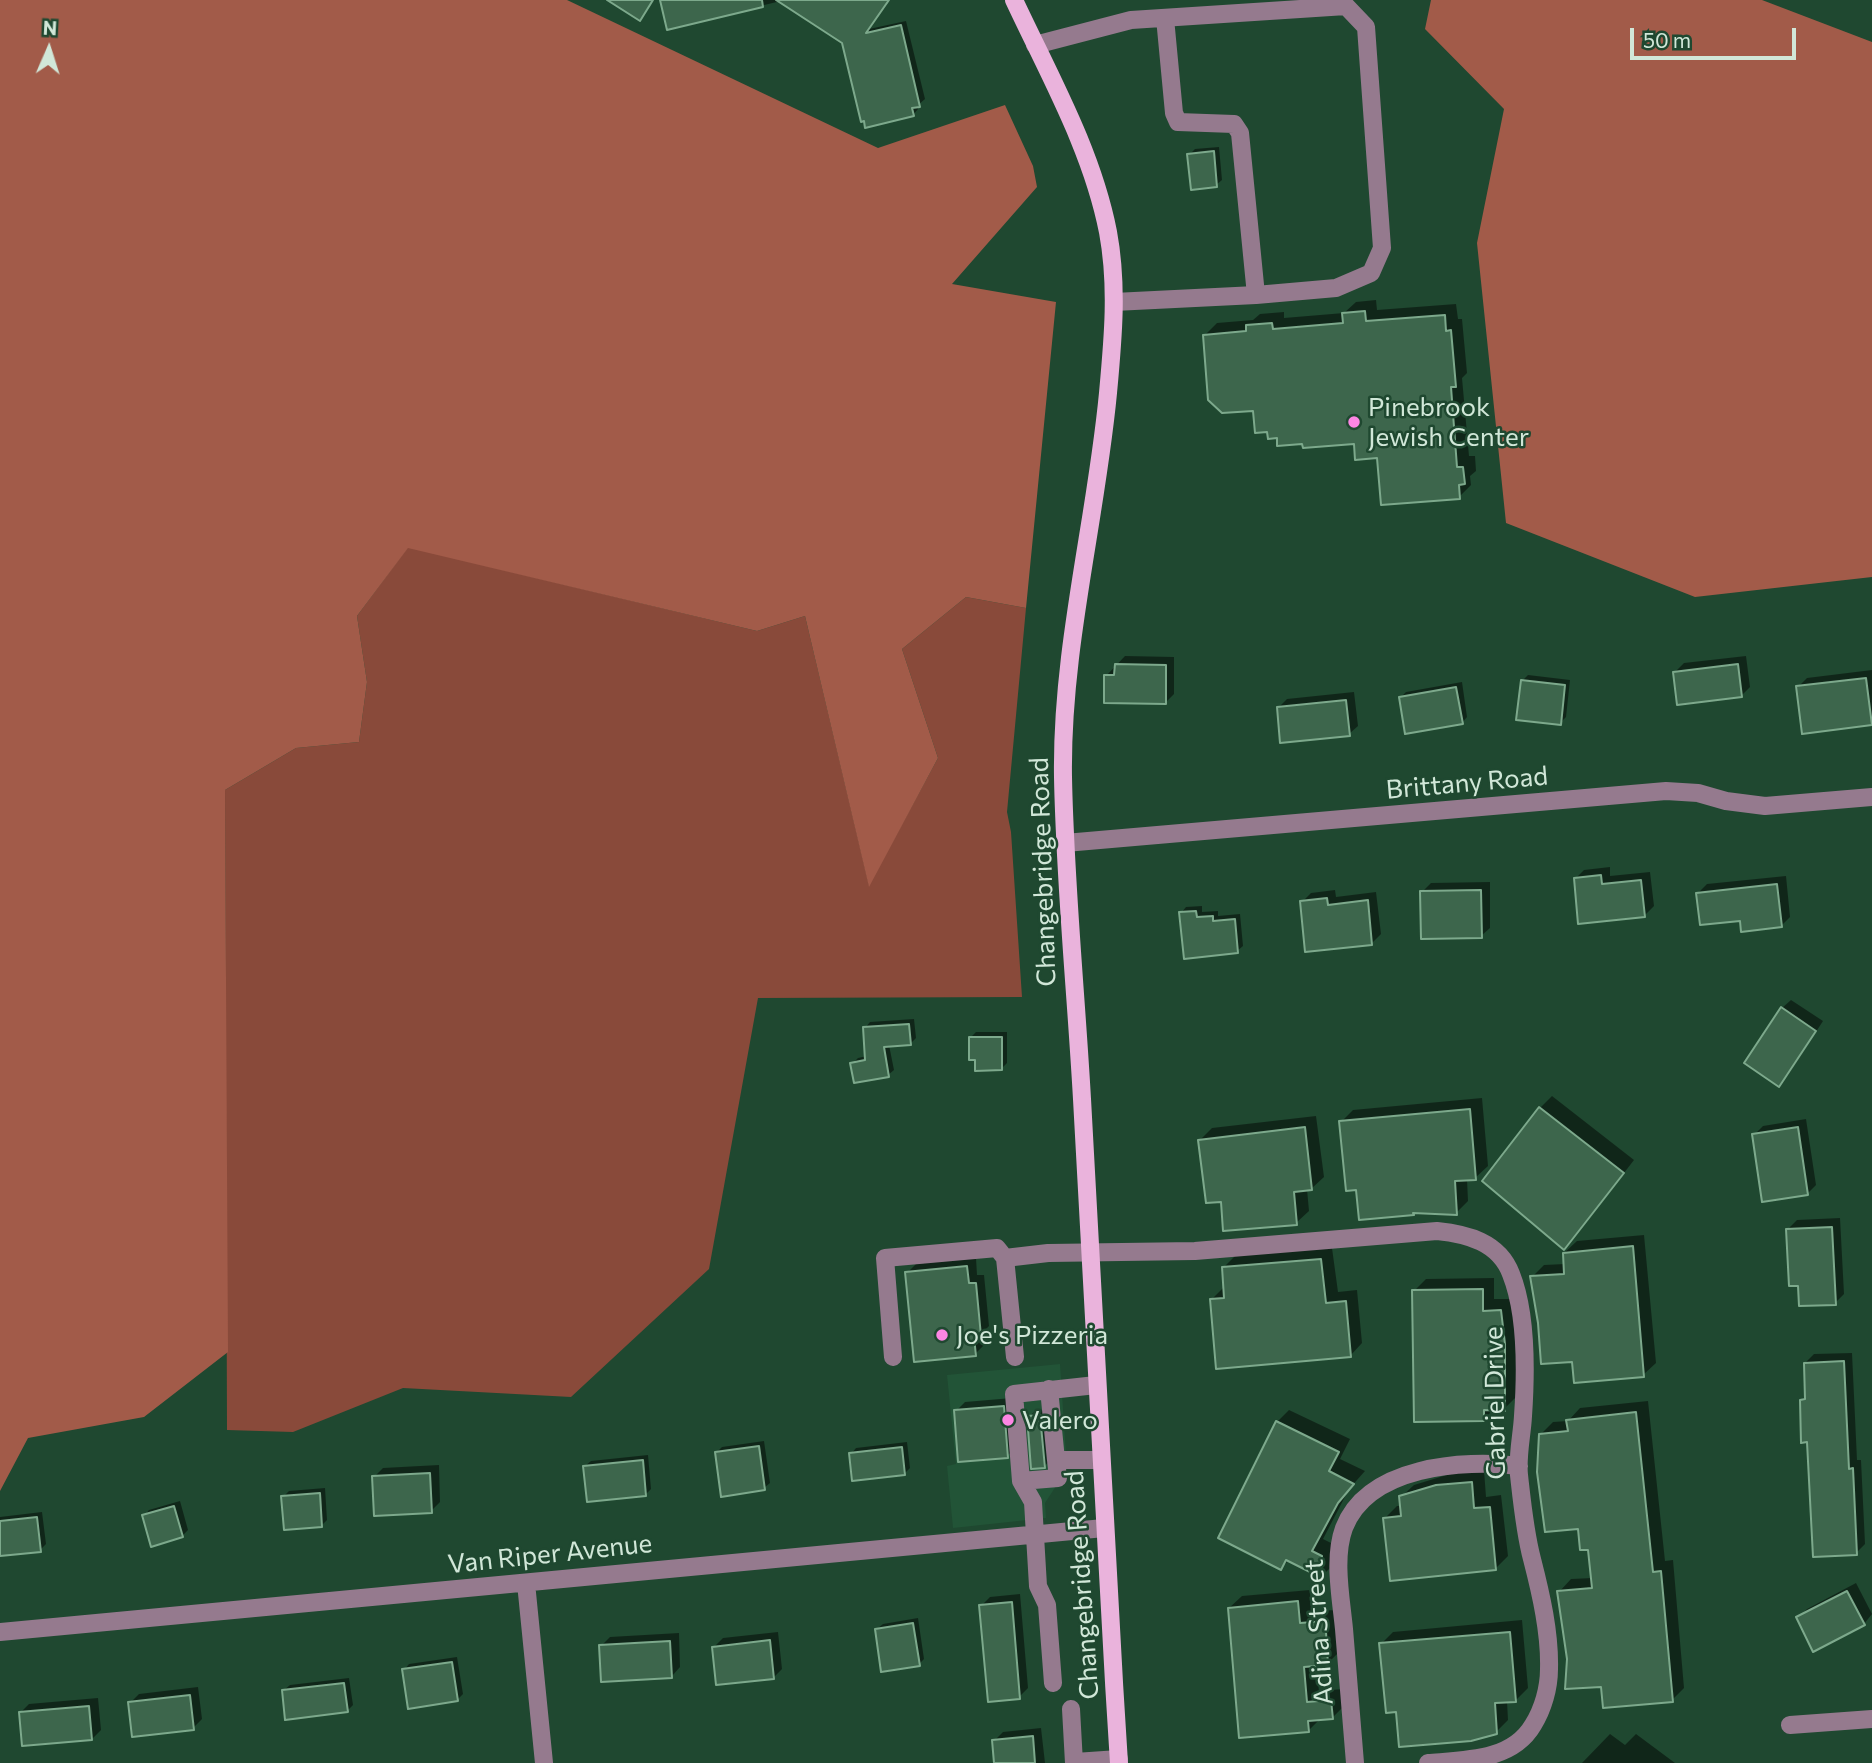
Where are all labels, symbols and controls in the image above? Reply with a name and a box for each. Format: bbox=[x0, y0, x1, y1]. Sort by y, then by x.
north arrow bbox=[14, 14, 84, 84]
scale bar bbox=[1634, 14, 1800, 58]
text: N bbox=[42, 16, 58, 39]
text: 50 m bbox=[1643, 27, 1691, 52]
place label: Pinebrook Jewish Center bbox=[1368, 391, 1529, 452]
marker: Pinebrook Jewish Center bbox=[1346, 414, 1362, 430]
street label: Changebridge Road bbox=[1023, 757, 1063, 987]
street label: Brittany Road bbox=[1385, 760, 1549, 806]
place label: Joe's Pizzeria bbox=[956, 1319, 1108, 1351]
street label: Gabriel Drive bbox=[1478, 1326, 1512, 1480]
marker: Joe's Pizzeria bbox=[934, 1327, 950, 1343]
place label: Valero bbox=[1022, 1404, 1098, 1436]
marker: Valero bbox=[1000, 1412, 1016, 1428]
street label: Changebridge Road bbox=[1058, 1469, 1106, 1701]
street label: Van Riper Avenue bbox=[446, 1528, 654, 1580]
street label: Adina Street bbox=[1298, 1558, 1340, 1706]

